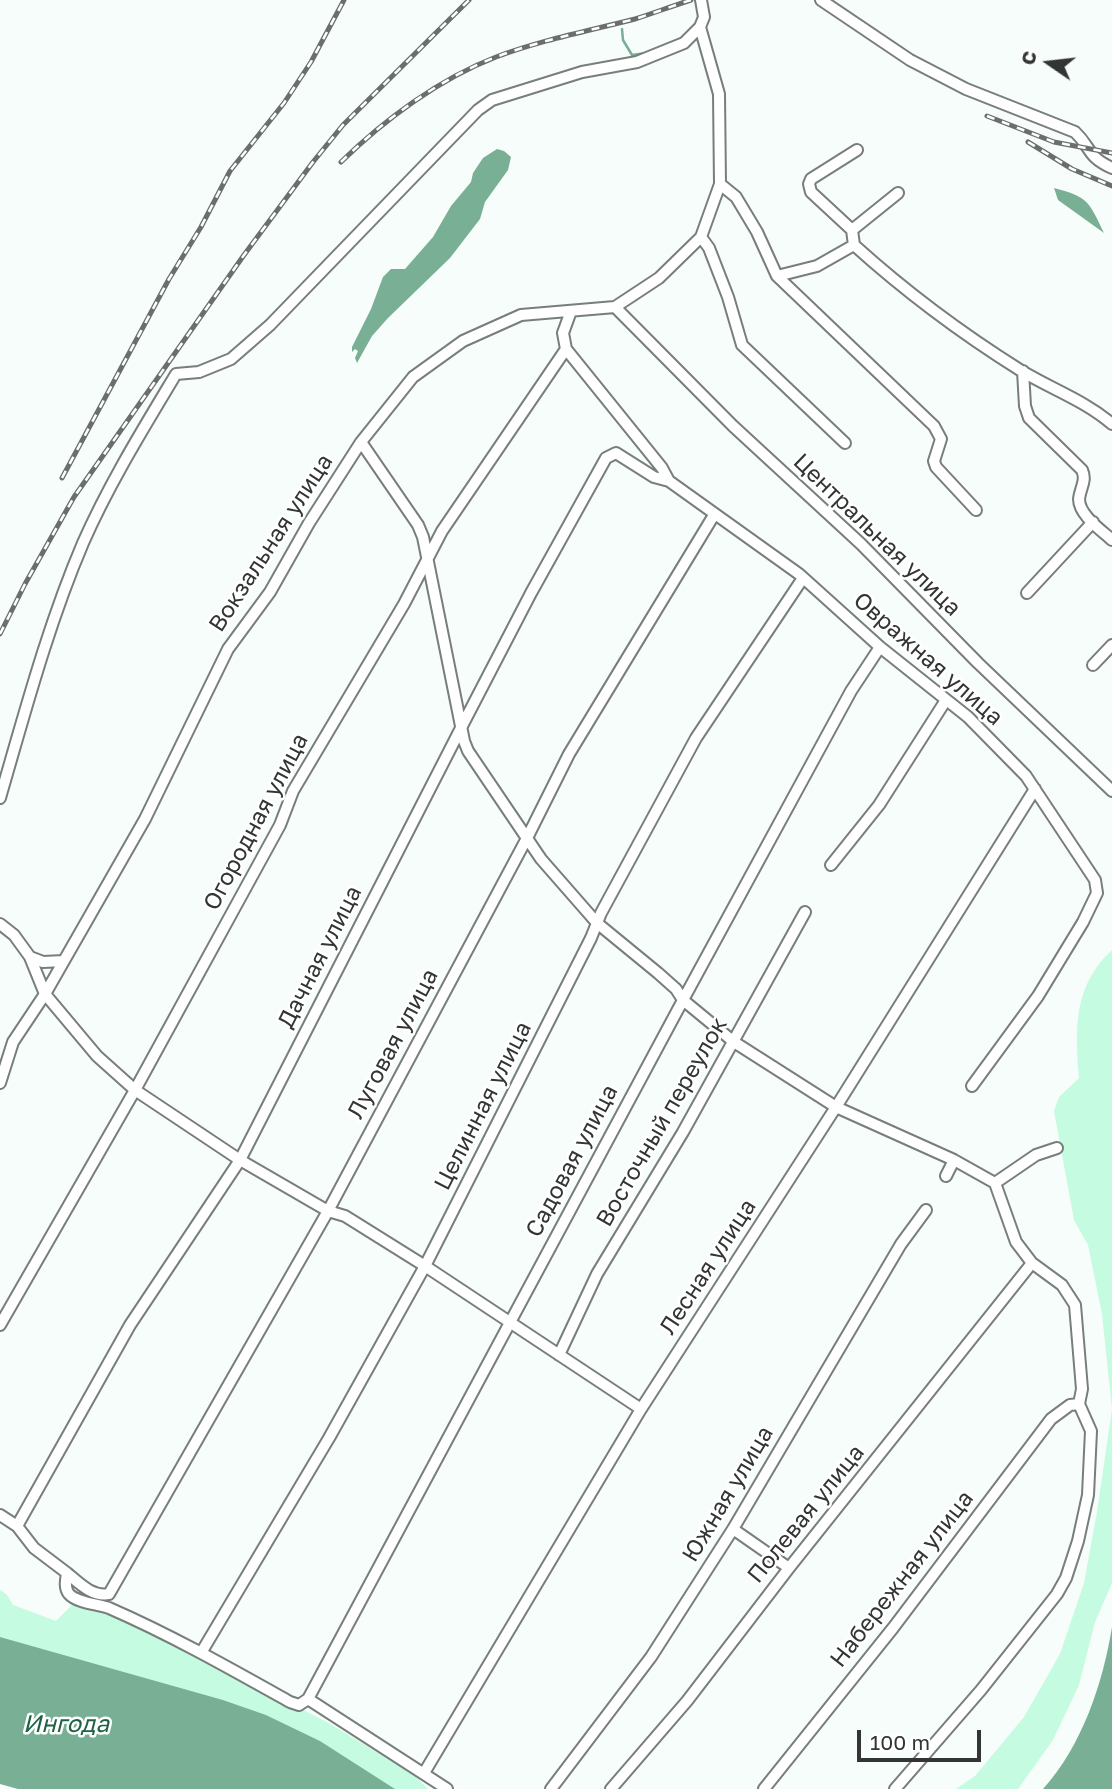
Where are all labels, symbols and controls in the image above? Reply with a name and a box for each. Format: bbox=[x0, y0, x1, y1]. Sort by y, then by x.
north arrow bbox=[1014, 28, 1084, 98]
text: С bbox=[1015, 48, 1041, 67]
street label: Центральная улица bbox=[788, 448, 966, 622]
street label: Вокзальная улица bbox=[203, 449, 339, 637]
street label: Овражная улица bbox=[848, 587, 1008, 731]
street label: Огородная улица bbox=[198, 729, 314, 915]
street label: Дачная улица bbox=[272, 881, 368, 1033]
street label: Луговая улица bbox=[342, 964, 444, 1124]
street label: Восточный переулок bbox=[591, 1012, 733, 1232]
street label: Целинная улица bbox=[429, 1017, 537, 1195]
street label: Садовая улица bbox=[520, 1080, 624, 1242]
street label: Лесная улица bbox=[654, 1194, 762, 1340]
street label: Южная улица bbox=[677, 1421, 779, 1567]
street label: Полевая улица bbox=[742, 1439, 870, 1589]
street label: Набережная улица bbox=[825, 1485, 979, 1673]
water label: Ингода bbox=[23, 1710, 109, 1738]
scale bar bbox=[860, 1716, 984, 1760]
text: 100 m bbox=[870, 1729, 930, 1755]

